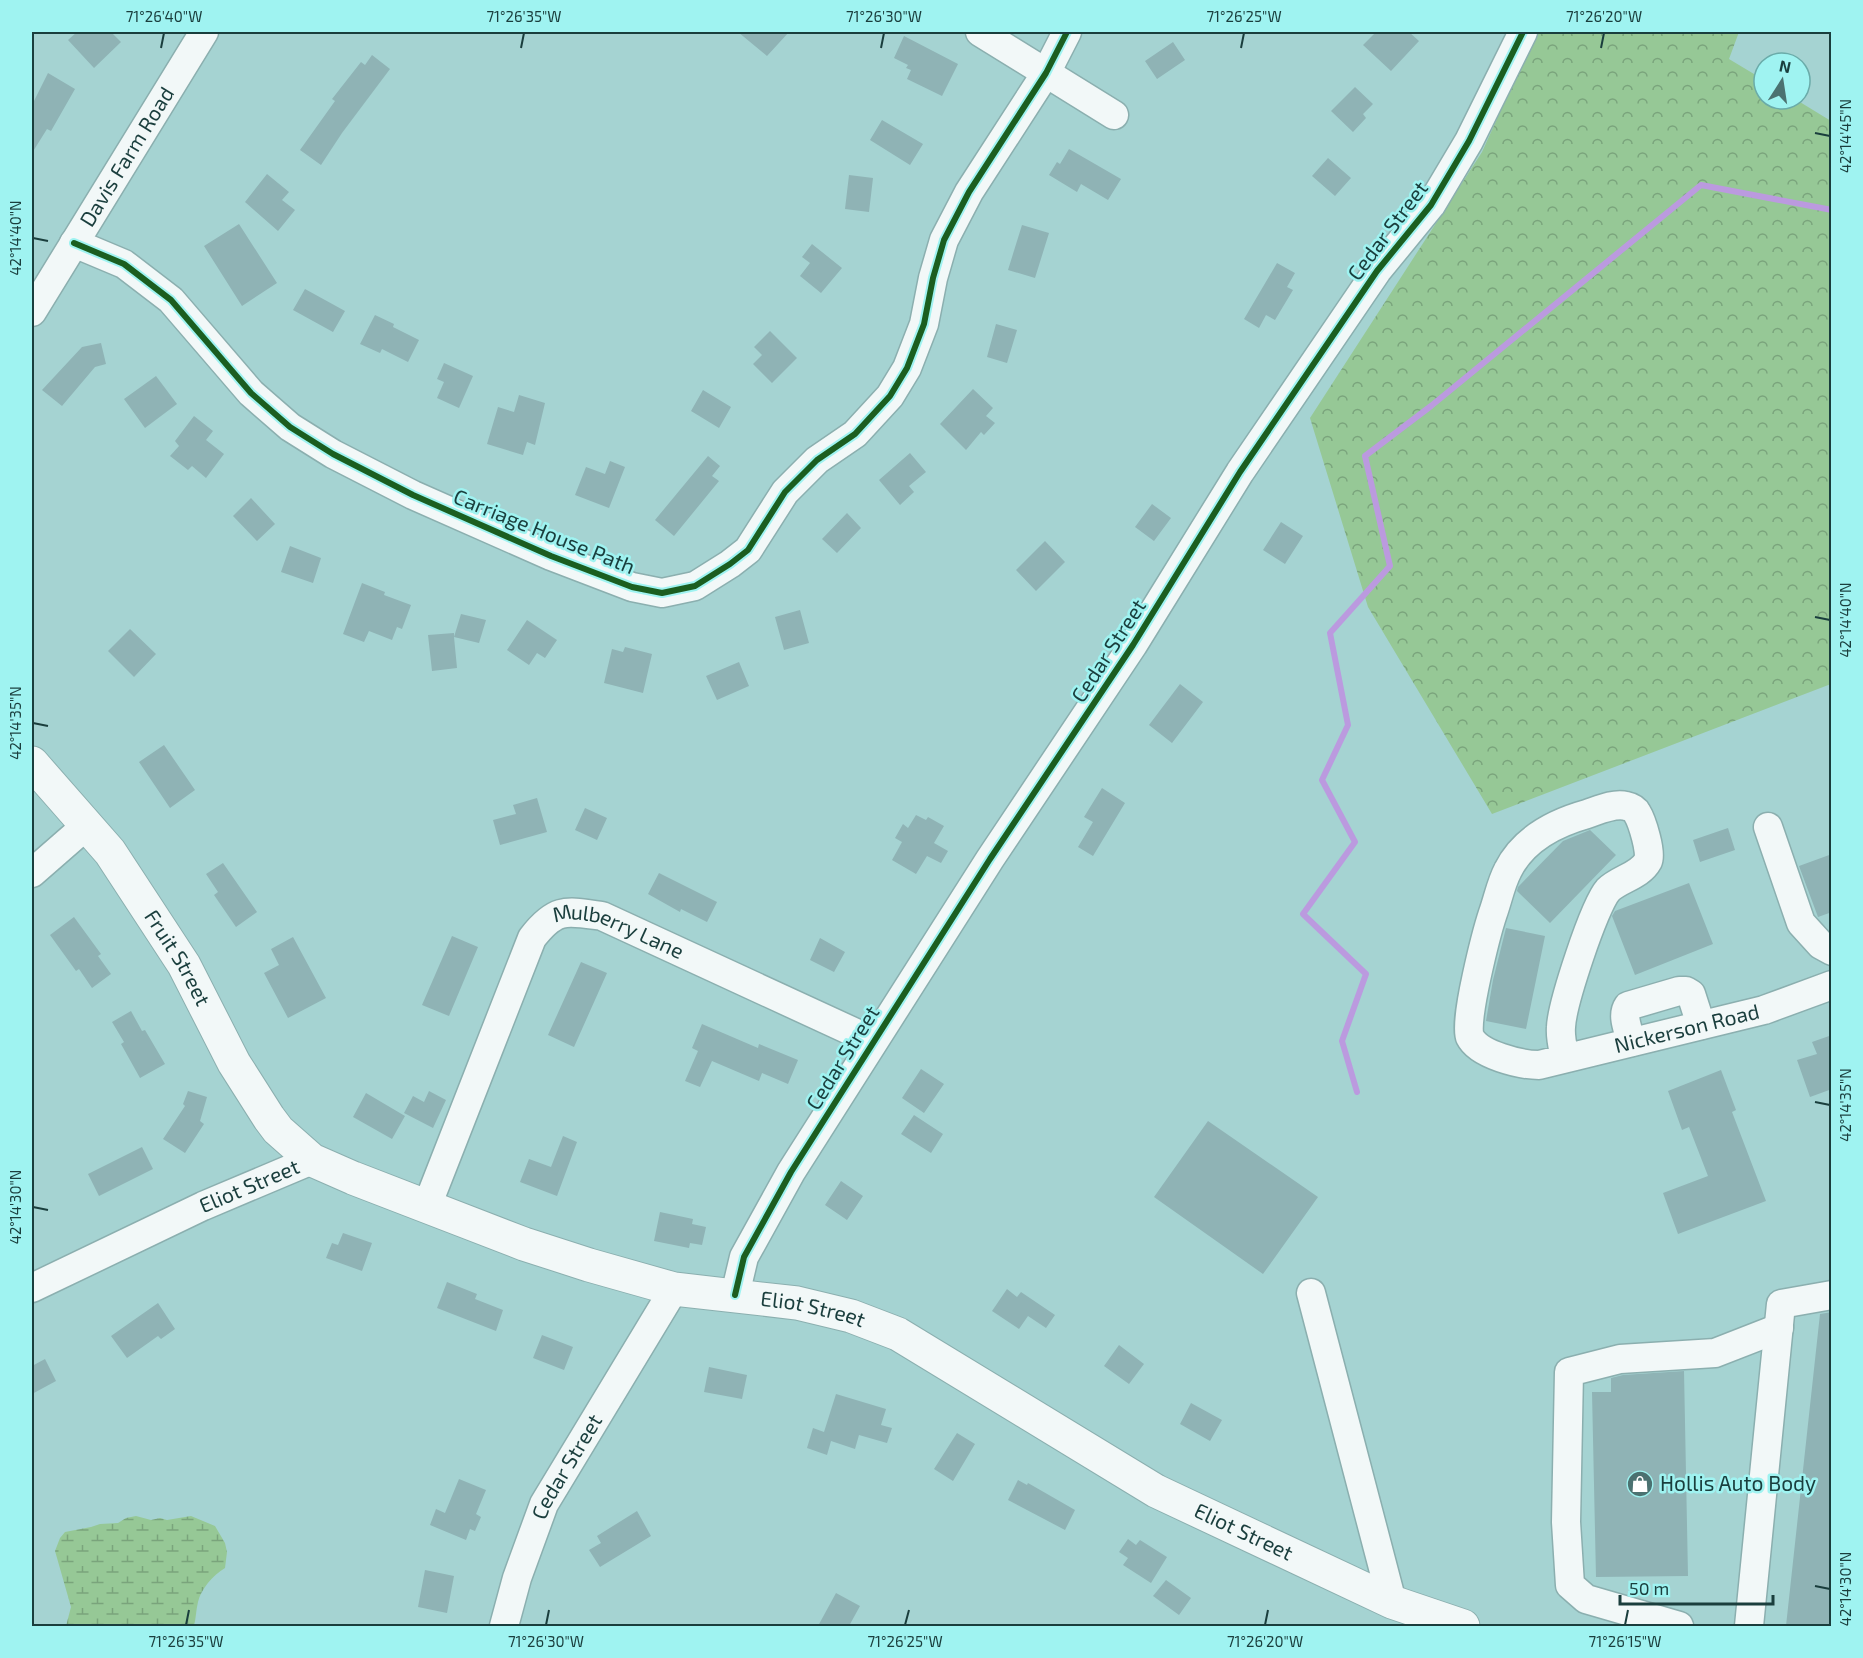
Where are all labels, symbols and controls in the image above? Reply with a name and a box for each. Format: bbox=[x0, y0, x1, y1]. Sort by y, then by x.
text: 71°26'40"W bbox=[126, 7, 202, 25]
text: 71°26'35"W bbox=[486, 7, 562, 25]
text: 71°26'30"W bbox=[846, 7, 922, 25]
text: 71°26'25"W bbox=[1206, 7, 1282, 25]
text: 71°26'20"W bbox=[1566, 7, 1642, 25]
north arrow bbox=[1752, 51, 1812, 111]
text: N bbox=[1778, 55, 1793, 76]
street label: Davis Farm Road bbox=[74, 82, 178, 231]
text: 42°14'45"N bbox=[1836, 99, 1854, 173]
street label: Cedar Street bbox=[1341, 176, 1432, 285]
text: 42°14'40"N bbox=[6, 200, 24, 276]
street label: Carriage House Path bbox=[450, 483, 639, 578]
text: 42°14'40"N bbox=[1836, 582, 1854, 658]
street label: Cedar Street bbox=[1065, 594, 1150, 706]
text: 42°14'35"N bbox=[6, 686, 24, 760]
street label: Mulberry Lane bbox=[550, 898, 688, 963]
street label: Fruit Street bbox=[140, 904, 217, 1010]
street label: Nickerson Road bbox=[1612, 998, 1762, 1057]
street label: Cedar Street bbox=[800, 1001, 884, 1114]
text: 42°14'35"N bbox=[1836, 1068, 1854, 1142]
street label: Eliot Street bbox=[195, 1153, 303, 1217]
text: 42°14'30"N bbox=[6, 1170, 24, 1244]
street label: Eliot Street bbox=[759, 1285, 869, 1331]
street label: Cedar Street bbox=[526, 1409, 606, 1522]
shop icon: Hollis Auto Body bbox=[1625, 1469, 1655, 1499]
place label: Hollis Auto Body bbox=[1660, 1470, 1816, 1495]
street label: Eliot Street bbox=[1191, 1497, 1297, 1565]
text: 42°14'30"N bbox=[1836, 1552, 1854, 1626]
scale bar bbox=[1620, 1568, 1773, 1606]
text: 50 m bbox=[1629, 1577, 1669, 1599]
text: 71°26'35"W bbox=[148, 1632, 224, 1650]
text: 71°26'30"W bbox=[508, 1632, 584, 1650]
text: 71°26'25"W bbox=[867, 1632, 943, 1650]
text: 71°26'20"W bbox=[1227, 1632, 1303, 1650]
text: 71°26'15"W bbox=[1589, 1632, 1661, 1650]

